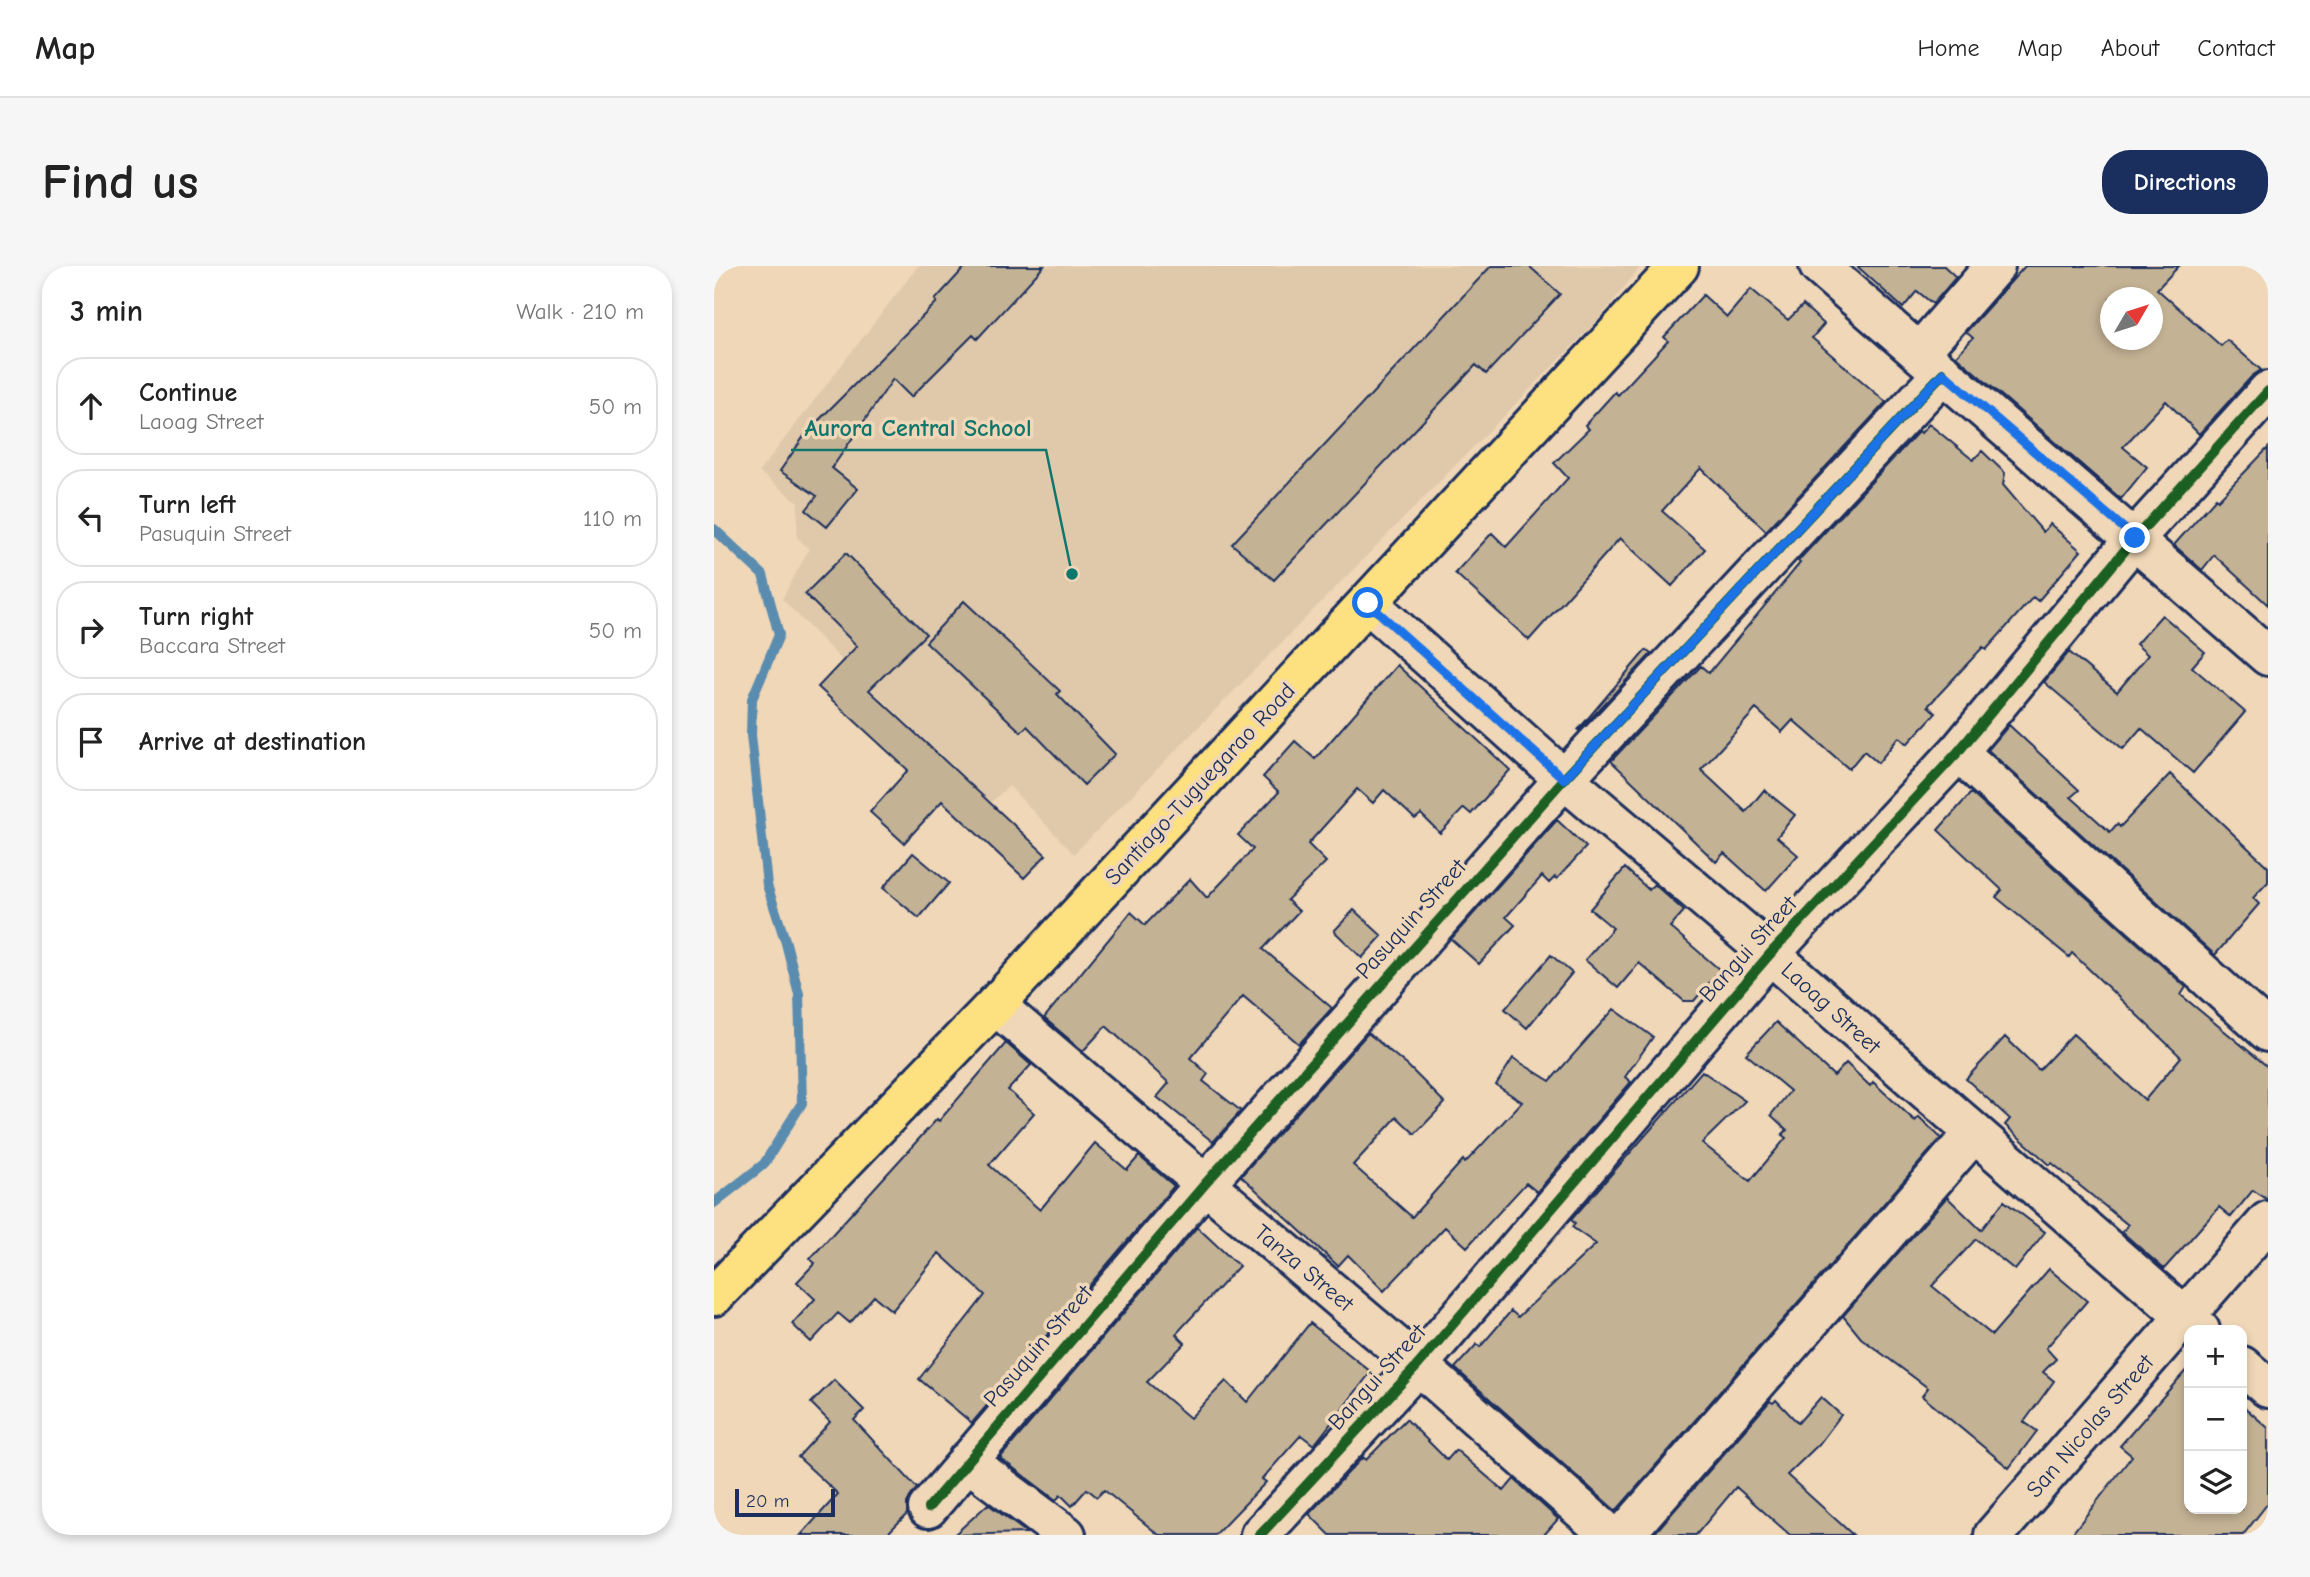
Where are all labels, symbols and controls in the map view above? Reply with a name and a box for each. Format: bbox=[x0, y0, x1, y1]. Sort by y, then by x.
text: Map bbox=[35, 29, 96, 67]
text: Home bbox=[1918, 34, 1979, 62]
text: Map bbox=[2017, 34, 2063, 62]
text: About bbox=[2101, 34, 2159, 62]
text: Contact bbox=[2197, 34, 2275, 62]
button: Directions bbox=[2102, 150, 2268, 214]
text: Find us bbox=[42, 154, 198, 210]
north arrow bbox=[2100, 287, 2163, 350]
text: 3 min bbox=[70, 294, 143, 329]
text: Walk · 210 m bbox=[516, 298, 644, 325]
text: Continue bbox=[139, 378, 237, 408]
icon: ahead bbox=[72, 387, 110, 425]
text: 50 m bbox=[589, 393, 642, 420]
callout: Aurora Central School bbox=[791, 405, 1046, 450]
text: Laoag Street bbox=[139, 408, 263, 435]
text: Aurora Central School bbox=[804, 414, 1032, 442]
text: Turn left bbox=[139, 490, 236, 520]
icon: left bbox=[72, 499, 110, 537]
text: 110 m bbox=[583, 505, 642, 532]
text: Pasuquin Street bbox=[139, 520, 291, 547]
route end bbox=[2119, 522, 2150, 553]
route start bbox=[1352, 587, 1383, 618]
text: Turn right bbox=[139, 602, 253, 632]
icon: right bbox=[72, 611, 110, 649]
text: 50 m bbox=[589, 617, 642, 644]
text: Baccara Street bbox=[139, 632, 285, 659]
street label: Santiago-Tuguegarao Road bbox=[1099, 677, 1301, 891]
icon: arrive bbox=[72, 723, 110, 761]
text: Arrive at destination bbox=[139, 727, 366, 757]
street label: Pasuquin Street bbox=[1350, 852, 1473, 984]
street label: Bangui Street bbox=[1693, 889, 1804, 1008]
street label: Laoag Street bbox=[1776, 956, 1887, 1061]
street label: Tanza Street bbox=[1249, 1219, 1360, 1318]
street label: Pasuquin Street bbox=[978, 1279, 1099, 1412]
street label: Bangui Street bbox=[1322, 1317, 1433, 1436]
map controls bbox=[2184, 1325, 2247, 1514]
button: + bbox=[2184, 1325, 2247, 1388]
street label: San Nicolas Street bbox=[2021, 1348, 2160, 1503]
button: − bbox=[2184, 1388, 2247, 1451]
button: layers bbox=[2184, 1451, 2247, 1514]
scale bar bbox=[735, 1486, 835, 1518]
text: 20 m bbox=[746, 1490, 790, 1512]

